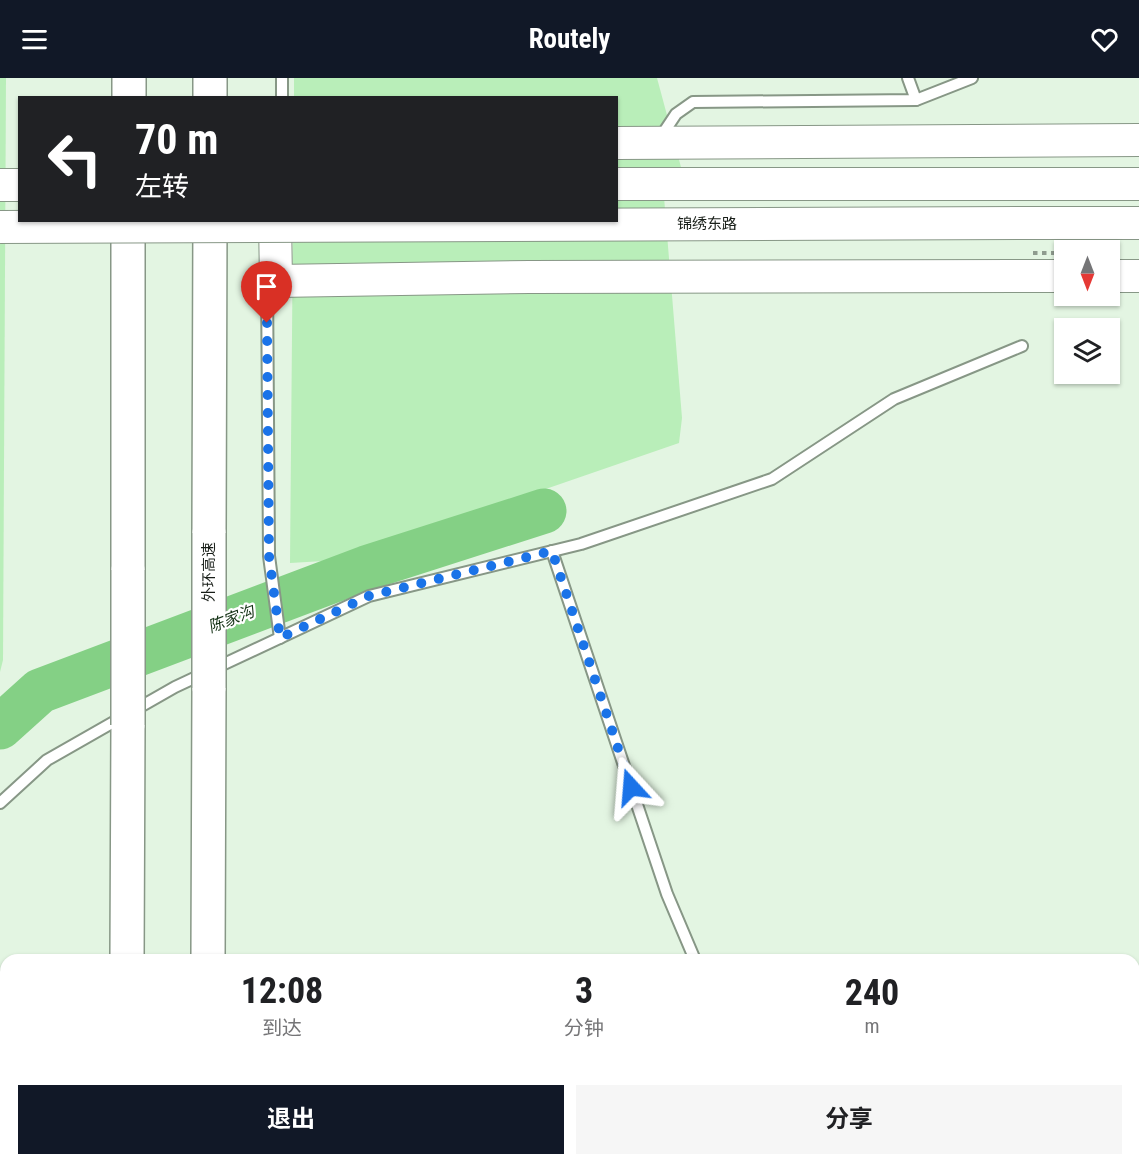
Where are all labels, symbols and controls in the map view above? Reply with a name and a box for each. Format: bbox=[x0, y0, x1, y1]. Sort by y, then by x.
icon: menu bbox=[18, 23, 51, 56]
text: Routely bbox=[529, 23, 610, 55]
icon: heart bbox=[1088, 23, 1121, 56]
text: 70 m bbox=[135, 115, 218, 164]
icon: left bbox=[36, 120, 114, 198]
text: 左转 bbox=[135, 171, 189, 203]
street label: 锦绣东路 bbox=[677, 215, 737, 233]
north arrow bbox=[1054, 240, 1120, 306]
map controls bbox=[1054, 240, 1120, 384]
pin bbox=[241, 261, 292, 323]
icon: arrive bbox=[250, 270, 283, 303]
button: layers bbox=[1054, 318, 1120, 384]
street label: 外环高速 bbox=[200, 542, 218, 602]
water label: 陈家沟 bbox=[205, 601, 259, 636]
position arrow bbox=[599, 755, 663, 819]
text: 12:08 bbox=[241, 970, 323, 1012]
text: 3 bbox=[575, 970, 593, 1012]
text: 240 bbox=[845, 972, 899, 1014]
text: m bbox=[864, 1014, 880, 1038]
text: 到达 bbox=[262, 1016, 302, 1040]
text: 分钟 bbox=[564, 1016, 604, 1040]
button: 退出 bbox=[18, 1085, 564, 1154]
button: 分享 bbox=[576, 1085, 1122, 1154]

